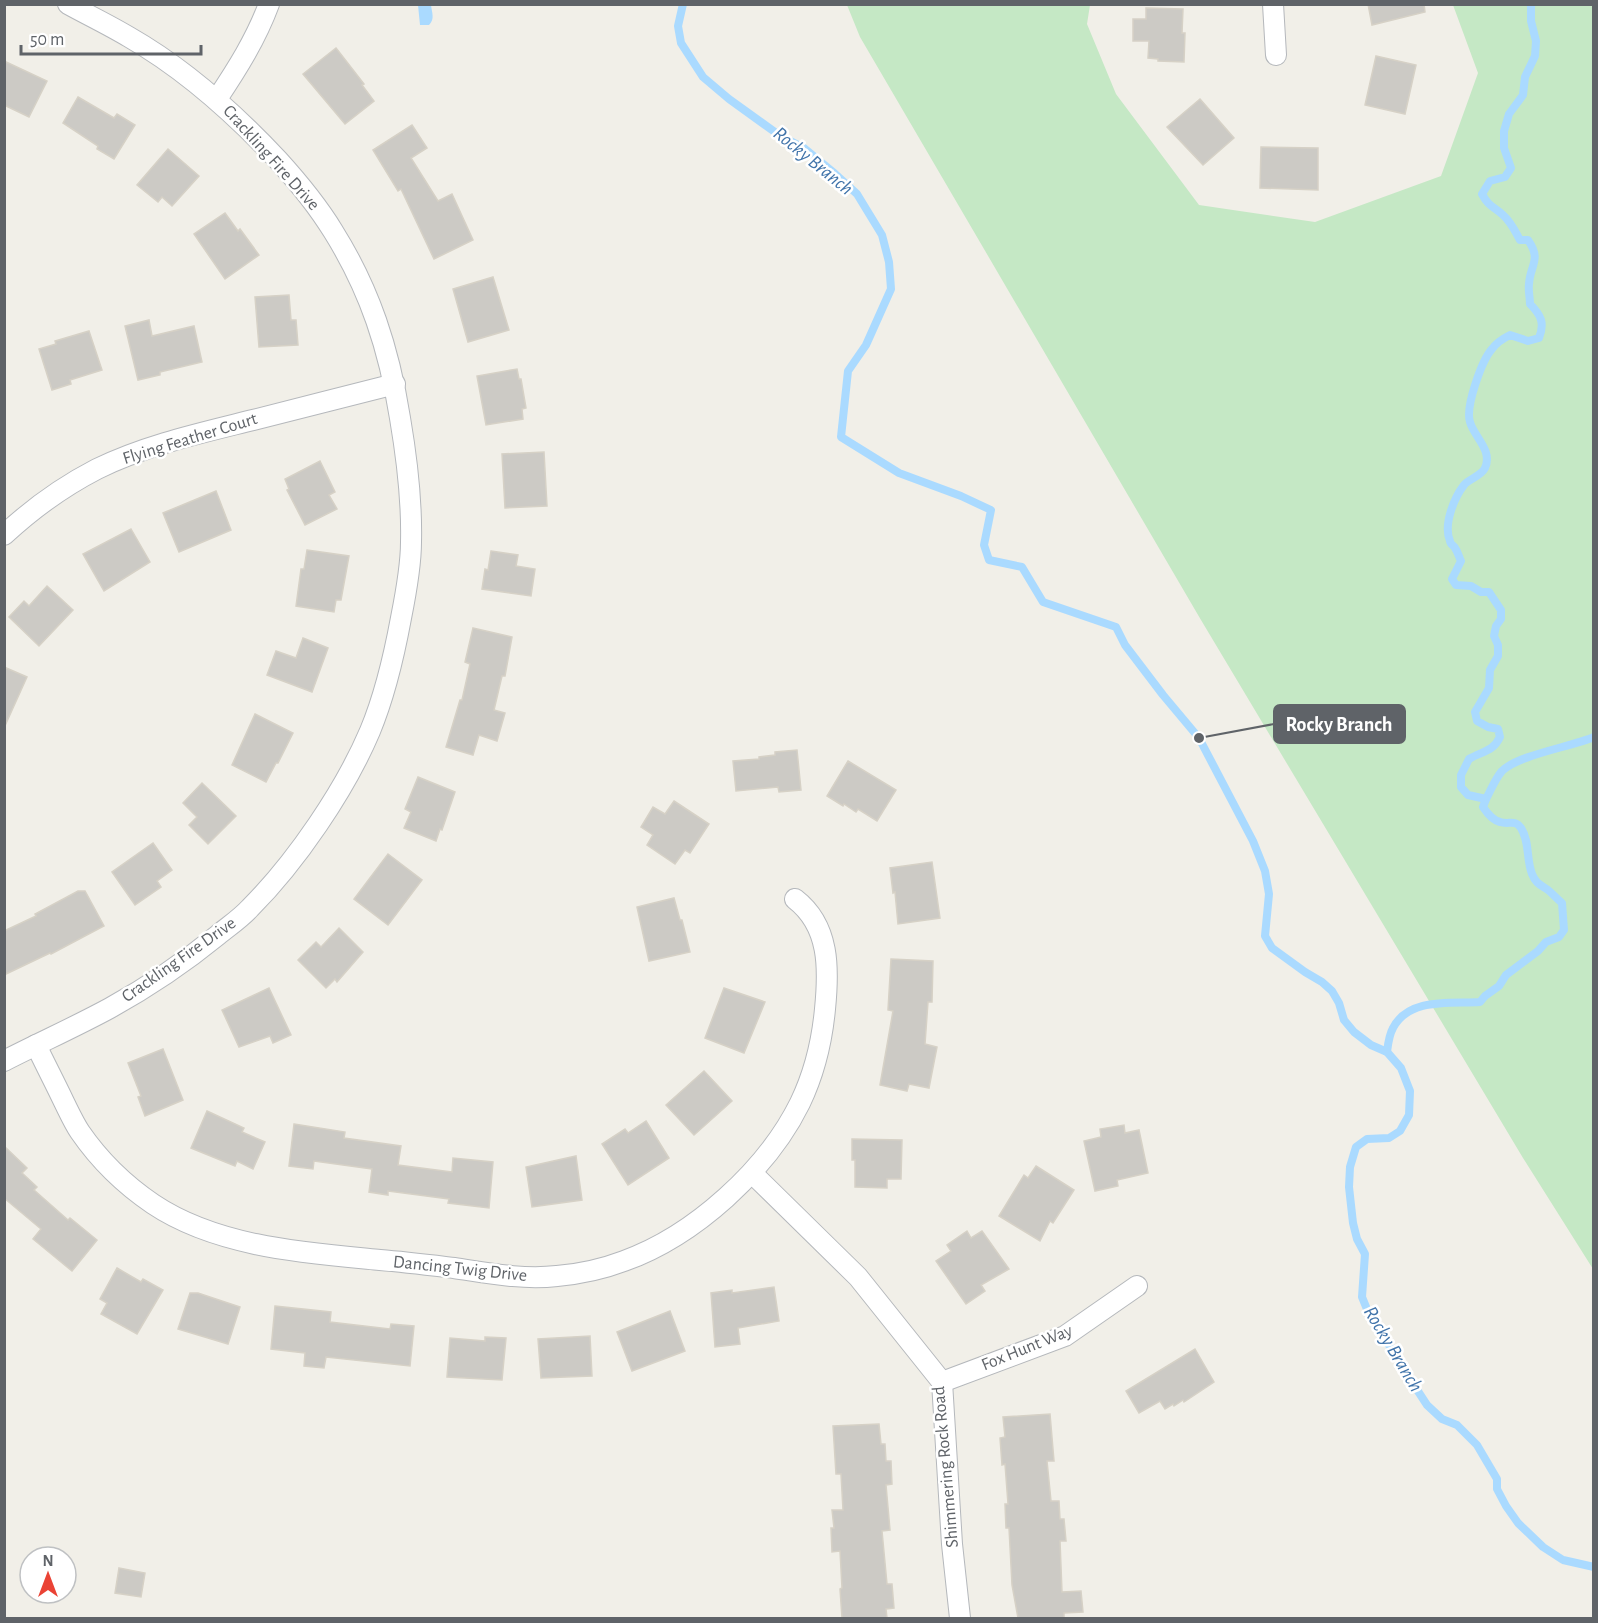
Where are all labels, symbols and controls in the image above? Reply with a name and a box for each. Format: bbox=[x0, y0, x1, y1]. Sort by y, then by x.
scale bar bbox=[21, 18, 201, 56]
text: 50 m bbox=[30, 31, 64, 49]
street label: Crackling Fire Drive bbox=[219, 102, 323, 214]
water label: Rocky Branch bbox=[769, 123, 857, 199]
street label: Flying Feather Court bbox=[121, 410, 260, 468]
callout: Rocky Branch bbox=[1274, 705, 1405, 743]
text: Rocky Branch bbox=[1285, 715, 1393, 735]
street label: Crackling Fire Drive bbox=[119, 914, 239, 1006]
street label: Dancing Twig Drive bbox=[392, 1253, 528, 1285]
water label: Rocky Branch bbox=[1360, 1303, 1426, 1395]
street label: Fox Hunt Way bbox=[979, 1321, 1075, 1374]
street label: Shimmering Rock Road bbox=[930, 1385, 962, 1549]
north arrow bbox=[18, 1545, 78, 1605]
text: N bbox=[42, 1553, 54, 1569]

